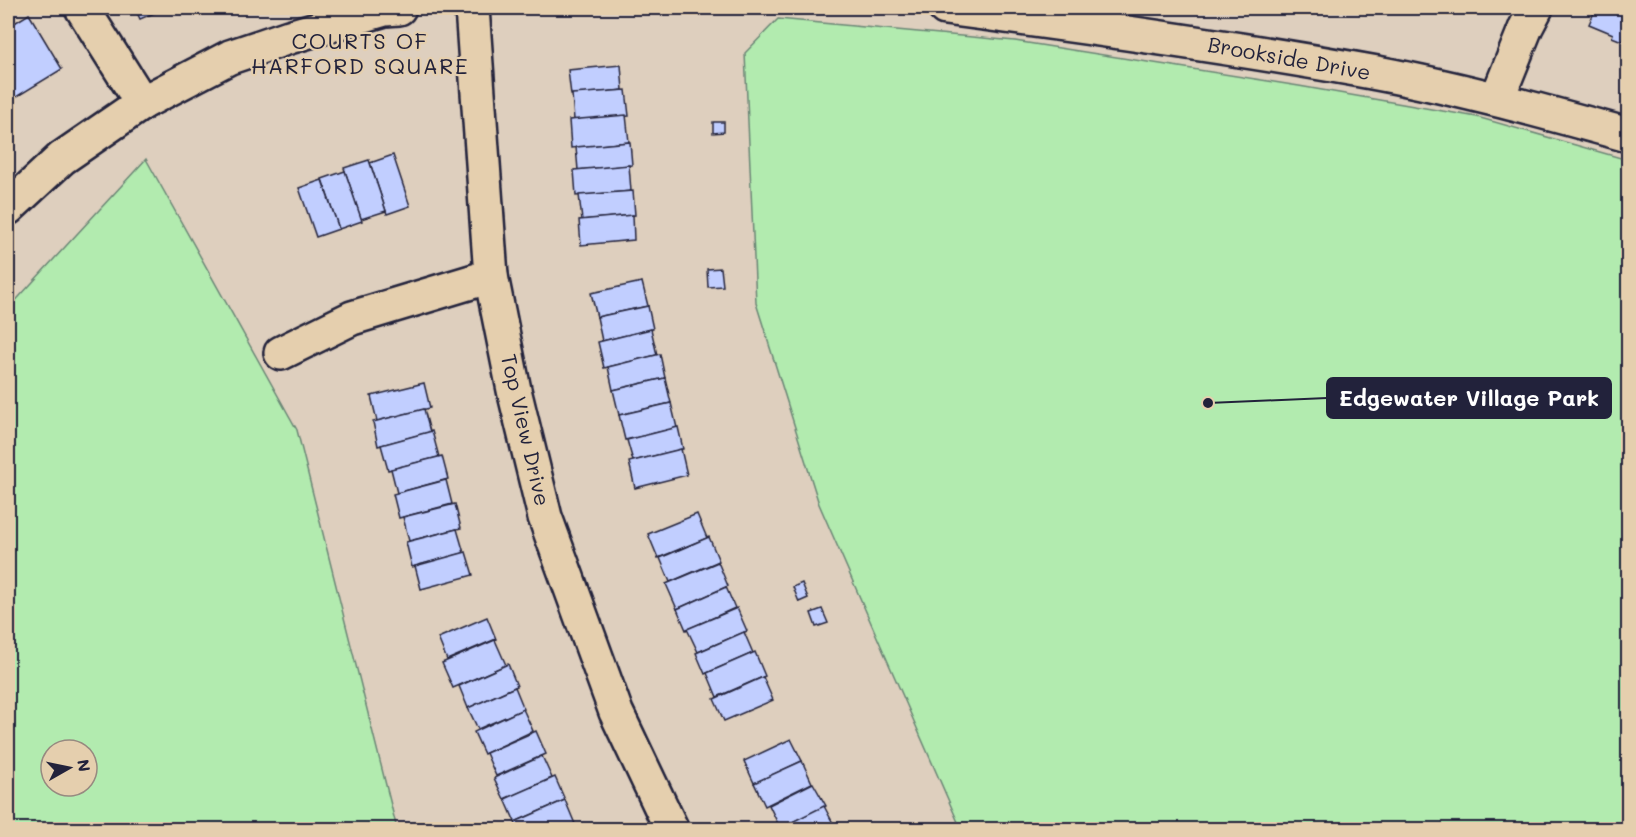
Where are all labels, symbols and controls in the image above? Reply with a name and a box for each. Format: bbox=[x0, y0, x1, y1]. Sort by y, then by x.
district label: COURTS OF HARFORD SQUARE bbox=[251, 26, 469, 80]
street label: Brookside Drive bbox=[1206, 30, 1373, 85]
street label: Top View Drive bbox=[496, 351, 557, 508]
callout: Edgewater Village Park bbox=[1327, 378, 1611, 418]
text: Edgewater Village Park bbox=[1339, 383, 1599, 412]
north arrow bbox=[39, 738, 99, 798]
text: N bbox=[73, 758, 96, 773]

